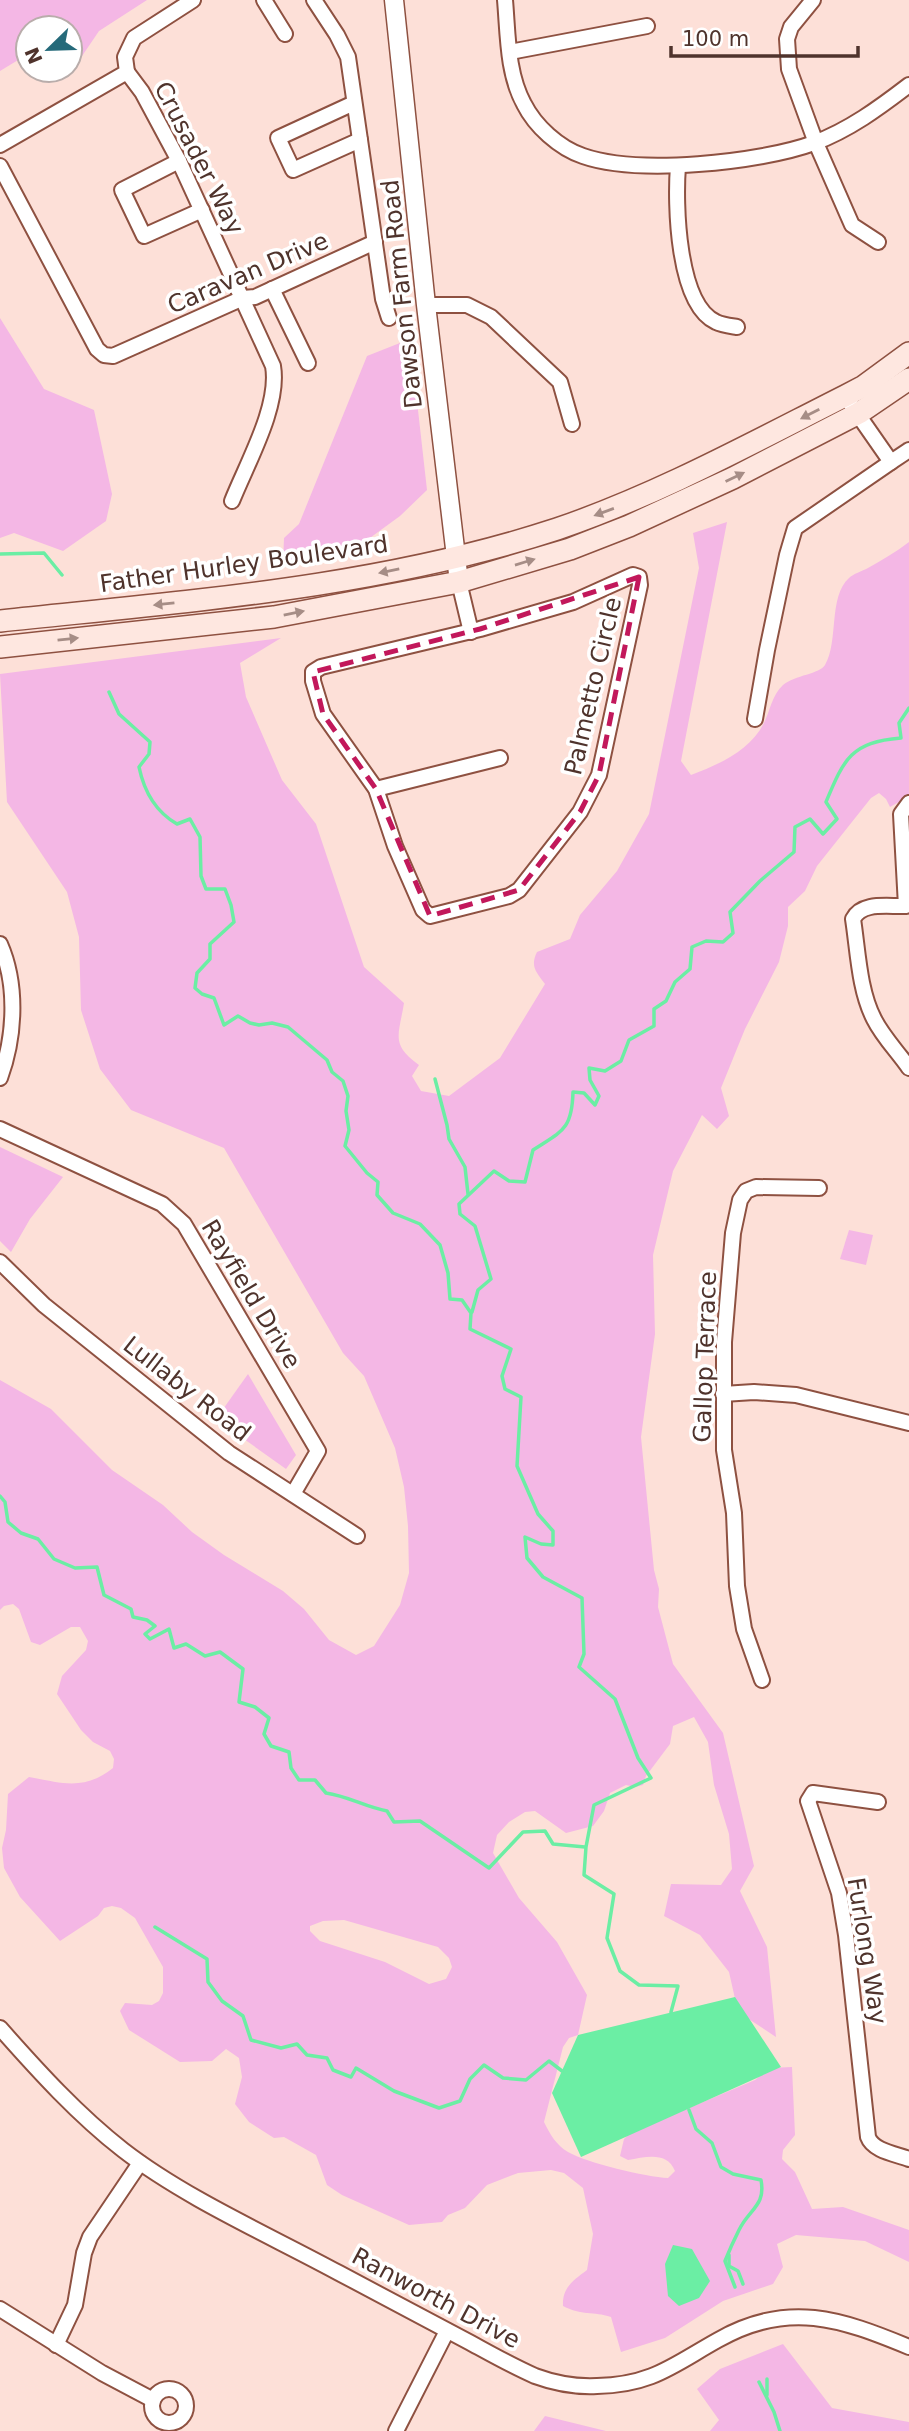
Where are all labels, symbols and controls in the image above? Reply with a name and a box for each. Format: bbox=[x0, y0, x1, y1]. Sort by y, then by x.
north arrow bbox=[14, 14, 84, 84]
scale bar bbox=[671, 14, 858, 58]
text: 100 m bbox=[682, 27, 749, 51]
text: N bbox=[20, 44, 47, 67]
street label: Crusader Way bbox=[148, 77, 250, 239]
street label: Dawson Farm Road bbox=[376, 178, 428, 410]
street label: Caravan Drive bbox=[163, 227, 333, 319]
one-way arrow bbox=[800, 409, 820, 420]
one-way arrow bbox=[725, 471, 745, 482]
one-way arrow bbox=[594, 507, 615, 518]
street label: Father Hurley Boulevard bbox=[98, 530, 390, 598]
one-way arrow bbox=[514, 557, 535, 567]
one-way arrow bbox=[378, 566, 400, 577]
street label: Palmetto Circle bbox=[559, 594, 627, 778]
one-way arrow bbox=[153, 598, 175, 609]
one-way arrow bbox=[283, 608, 305, 619]
one-way arrow bbox=[57, 634, 79, 645]
street label: Rayfield Drive bbox=[196, 1215, 306, 1373]
street label: Gallop Terrace bbox=[688, 1271, 722, 1443]
street label: Lullaby Road bbox=[118, 1331, 256, 1447]
street label: Furlong Way bbox=[842, 1876, 892, 2026]
street label: Ranworth Drive bbox=[347, 2242, 525, 2354]

